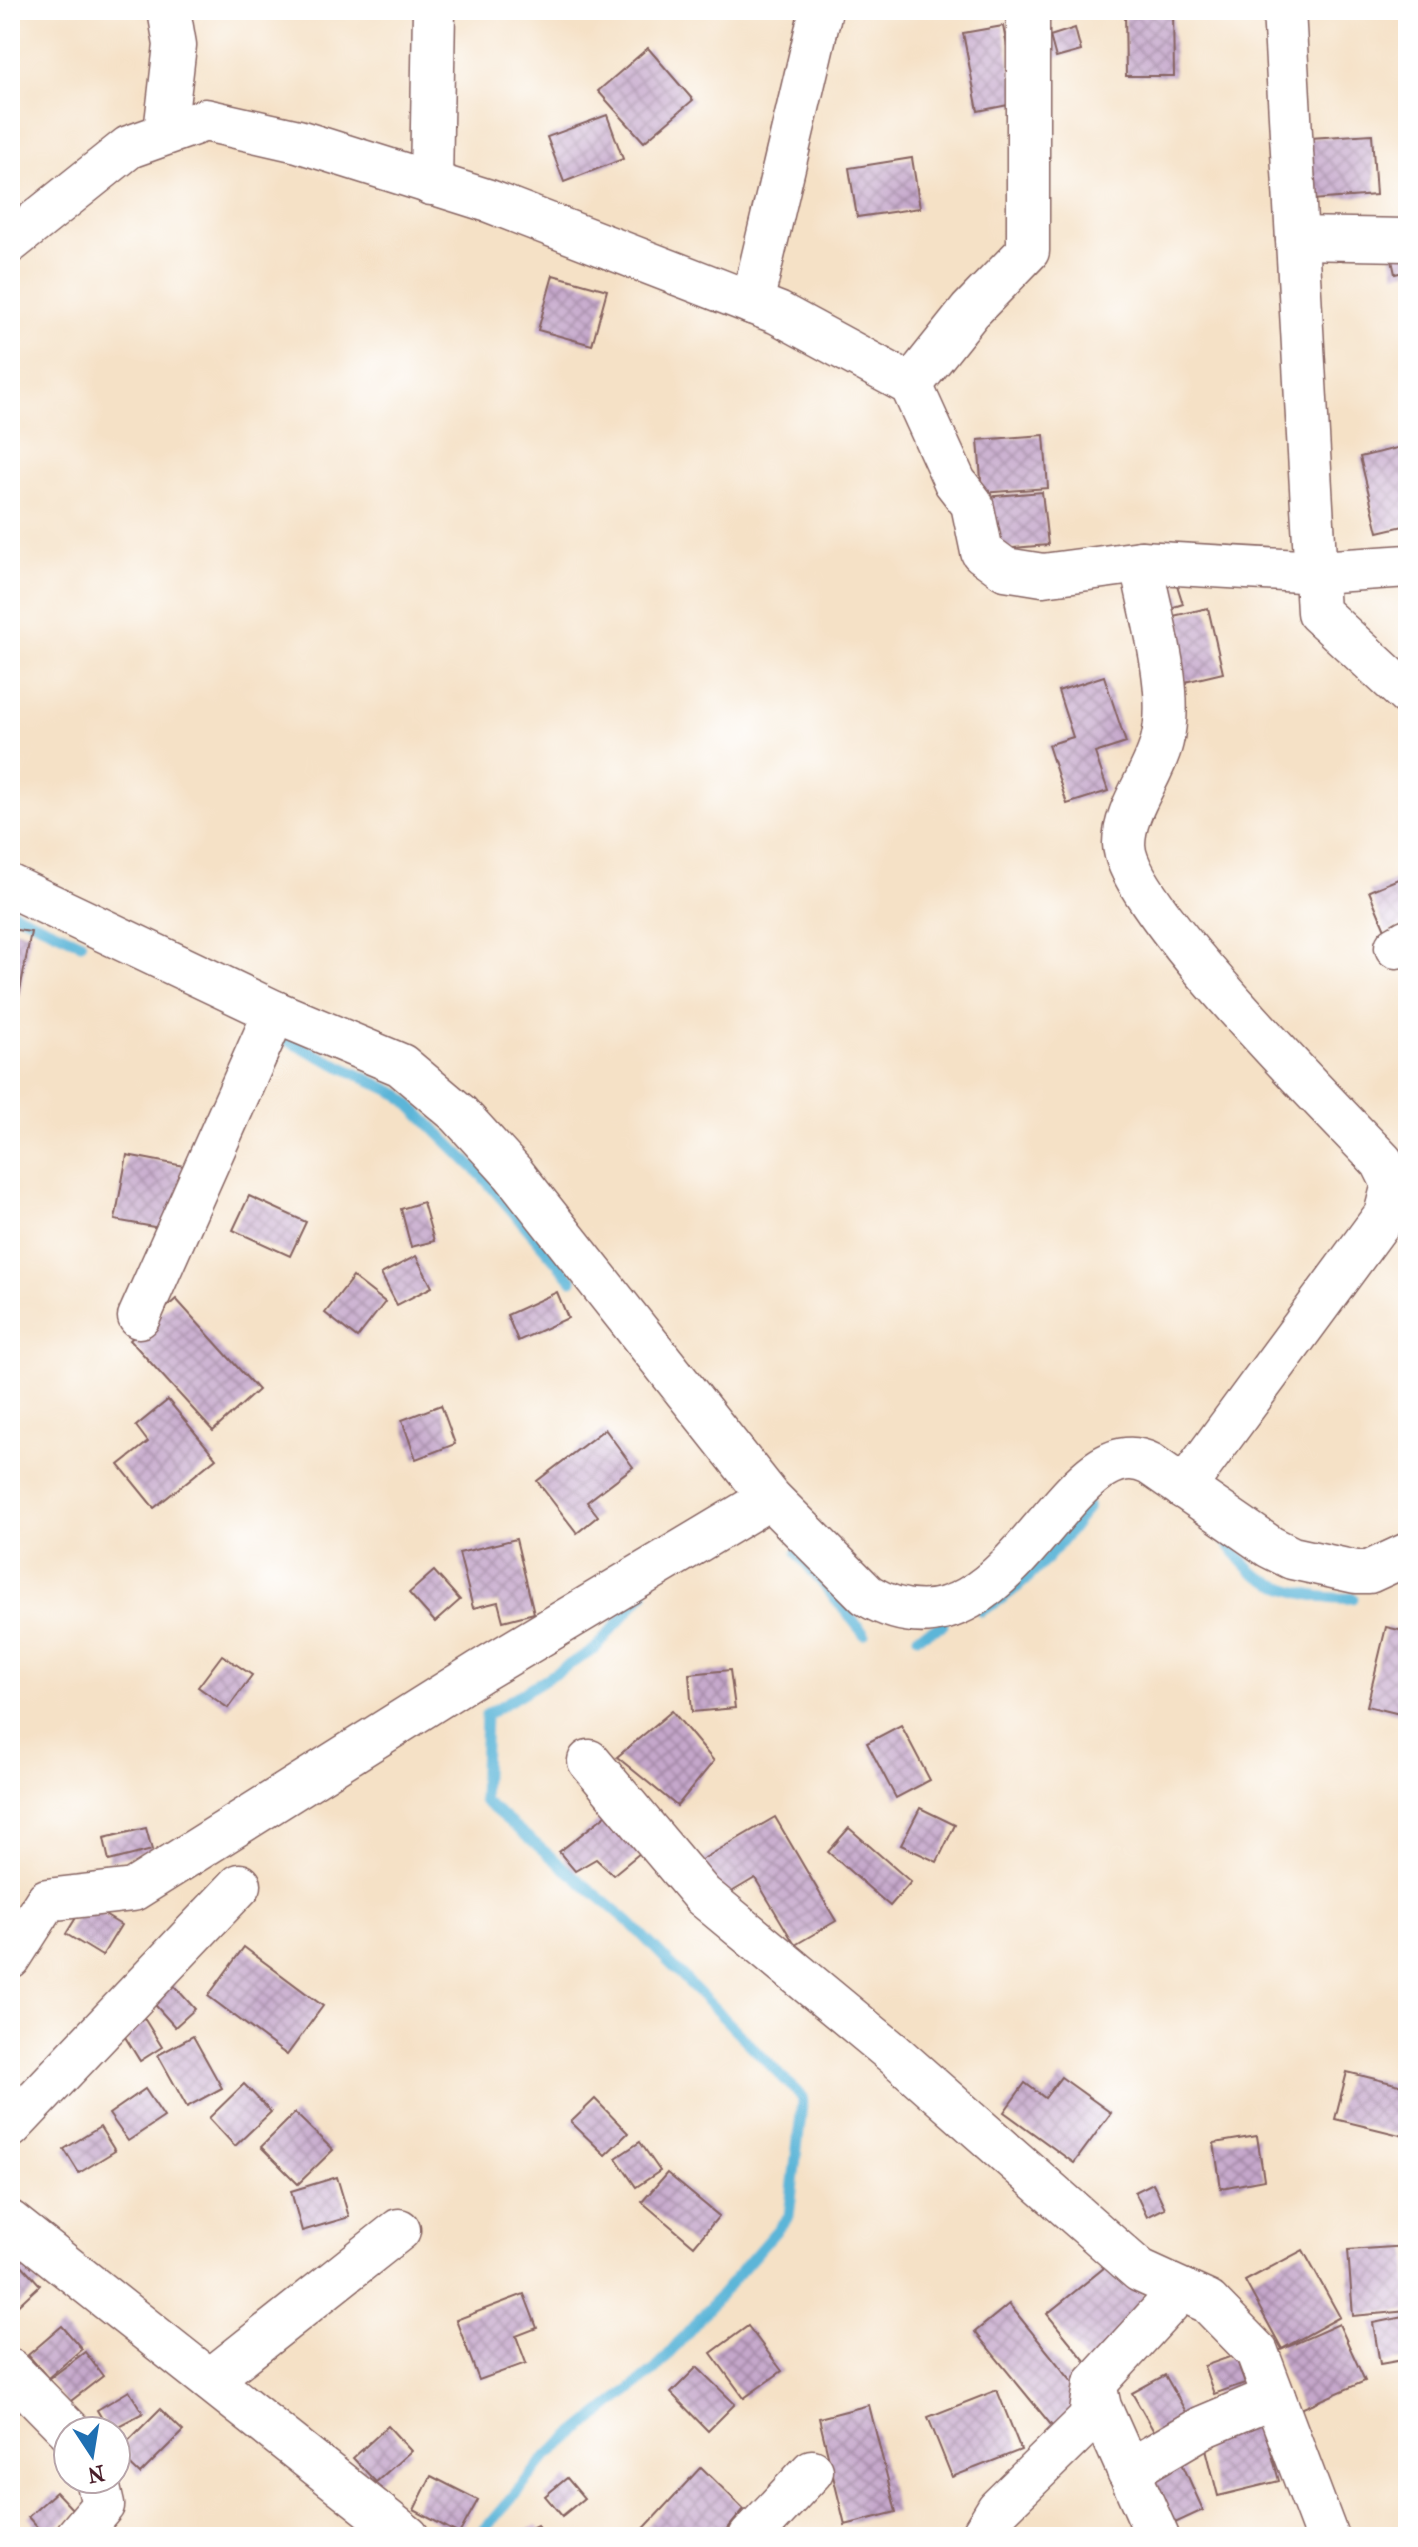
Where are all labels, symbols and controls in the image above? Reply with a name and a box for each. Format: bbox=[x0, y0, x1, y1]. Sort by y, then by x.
north arrow bbox=[52, 2415, 132, 2495]
text: N bbox=[85, 2459, 107, 2488]

